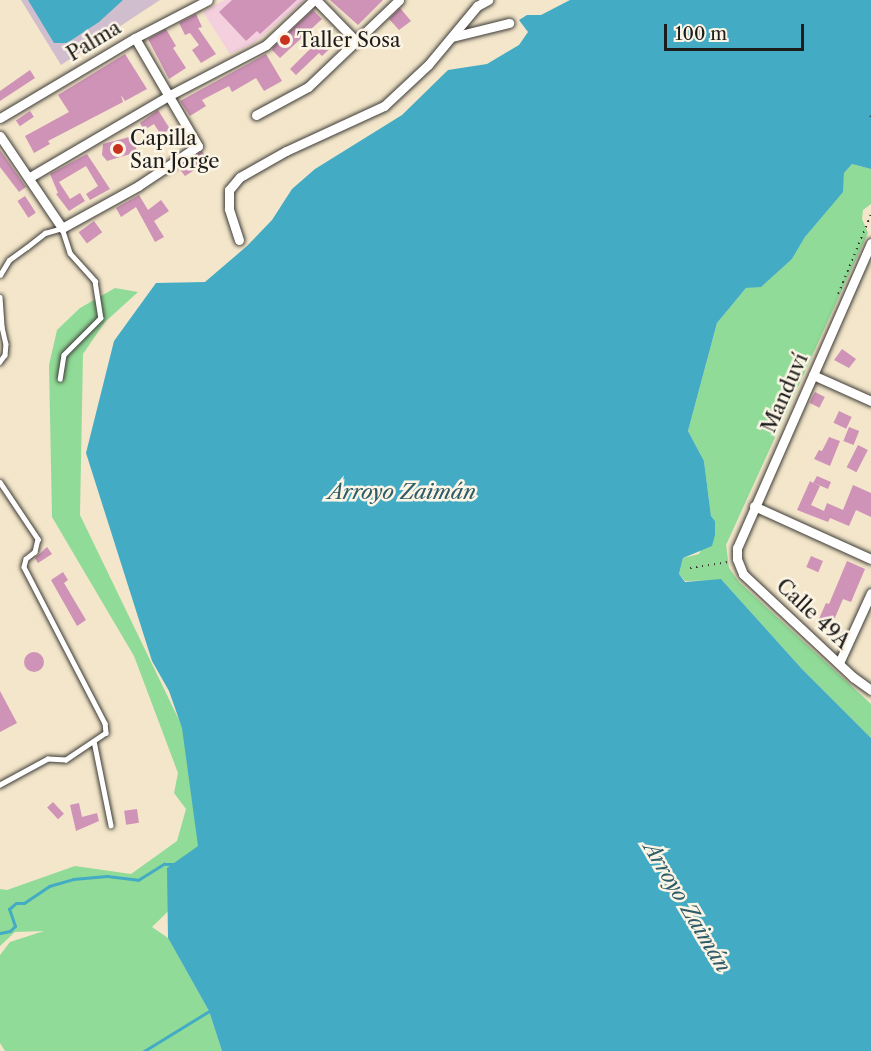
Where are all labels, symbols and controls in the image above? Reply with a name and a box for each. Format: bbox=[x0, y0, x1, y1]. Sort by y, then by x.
scale bar bbox=[667, 12, 806, 50]
street label: Palma bbox=[63, 16, 125, 66]
text: 100 m bbox=[675, 23, 727, 45]
place label: Taller Sosa bbox=[297, 28, 401, 52]
marker: Taller Sosa bbox=[278, 33, 292, 47]
place label: Capilla San Jorge bbox=[130, 126, 219, 173]
marker: Capilla San Jorge bbox=[111, 142, 125, 156]
street label: Manduví bbox=[757, 350, 813, 436]
water label: Arroyo Zaimán bbox=[328, 479, 476, 505]
street label: Calle 49A bbox=[771, 574, 855, 654]
water label: Arroyo Zaimán bbox=[638, 837, 736, 977]

